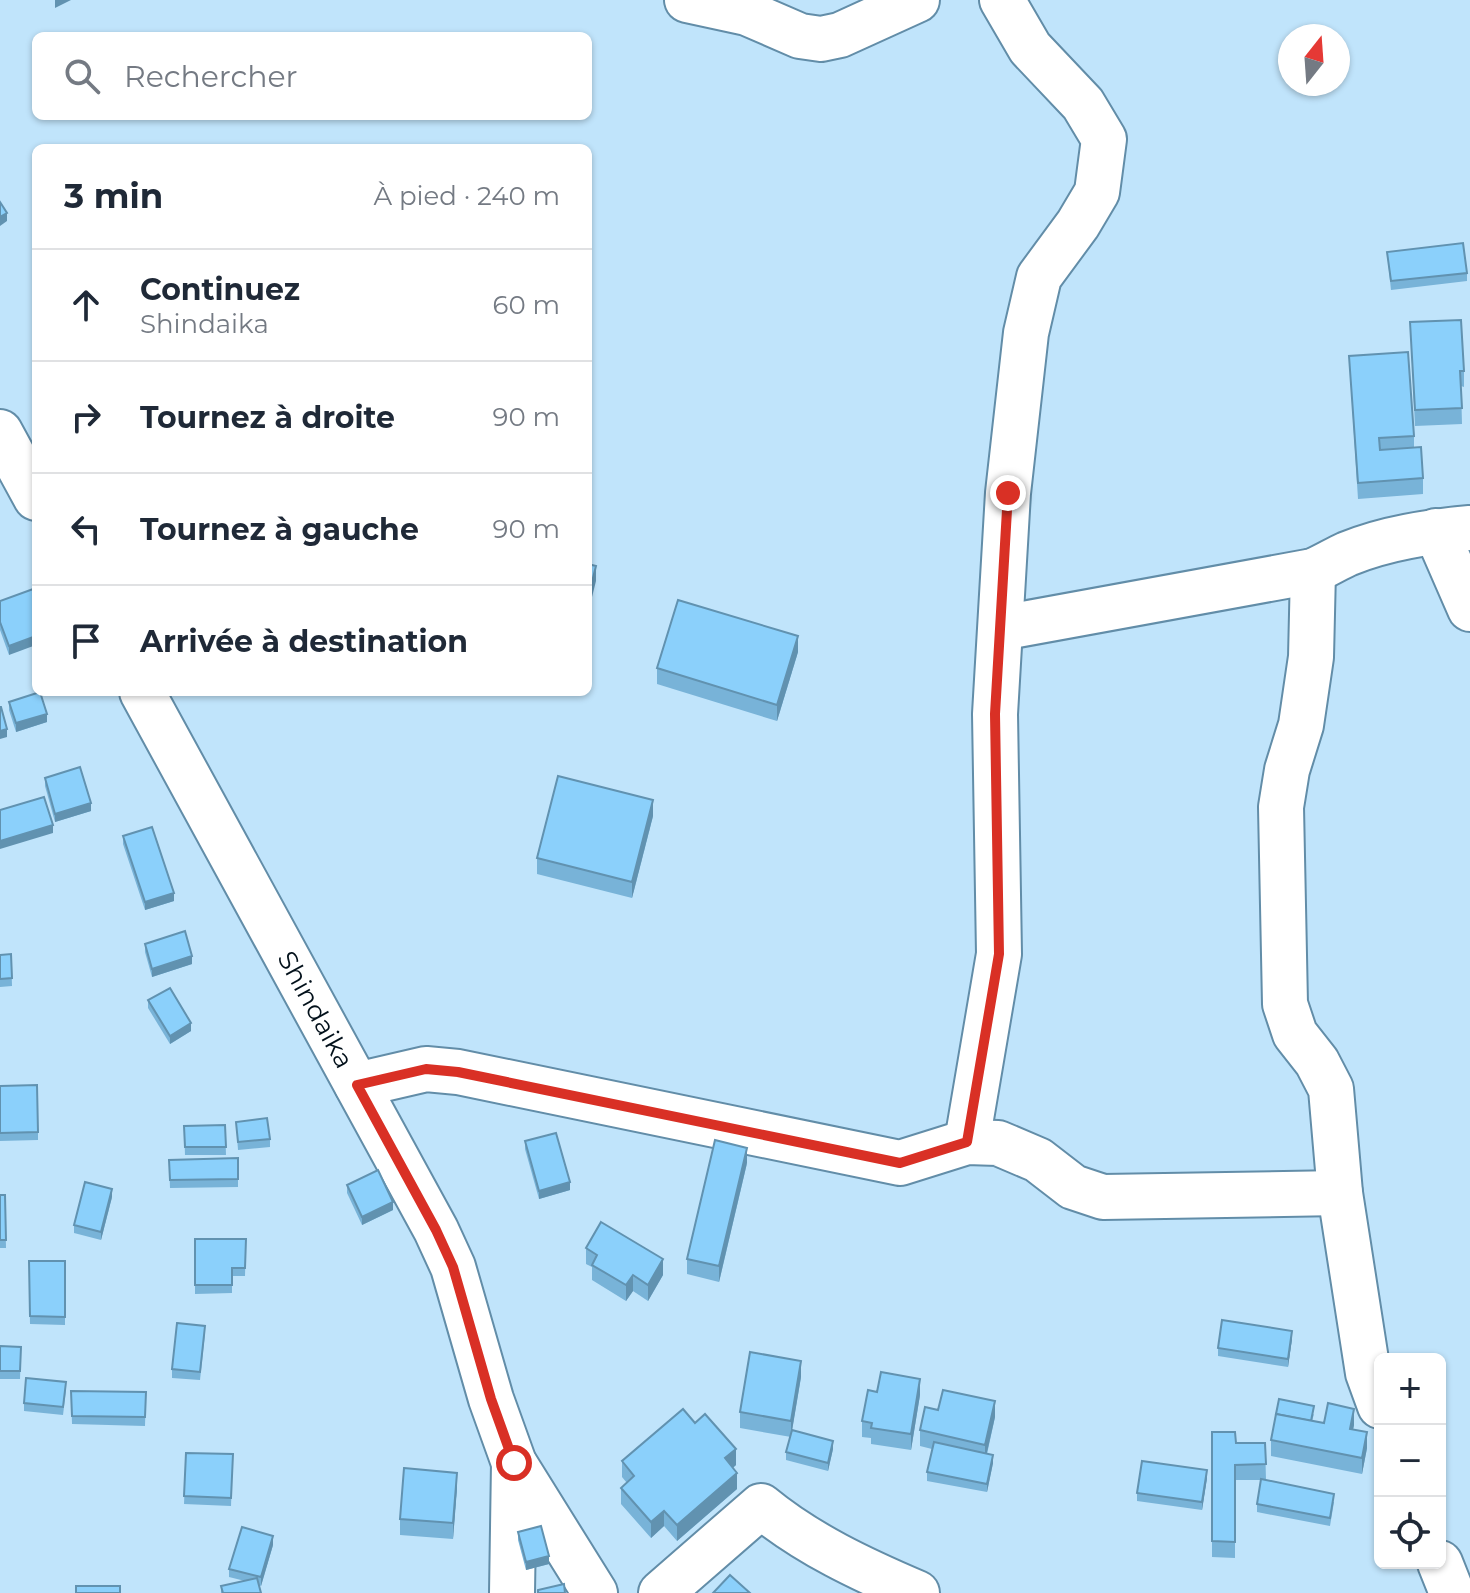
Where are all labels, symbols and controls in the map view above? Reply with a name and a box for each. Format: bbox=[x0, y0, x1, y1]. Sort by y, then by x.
north arrow bbox=[1278, 24, 1350, 96]
search box bbox=[32, 32, 592, 120]
icon: search bbox=[60, 54, 104, 98]
text: Rechercher bbox=[124, 58, 298, 95]
text: 3 min bbox=[64, 175, 163, 217]
text: À pied · 240 m bbox=[373, 180, 560, 212]
text: Continuez bbox=[140, 271, 300, 308]
icon: ahead bbox=[64, 283, 108, 327]
text: 60 m bbox=[493, 289, 560, 321]
text: Shindaika bbox=[140, 308, 269, 340]
icon: right bbox=[64, 395, 108, 439]
text: Tournez à droite bbox=[140, 399, 395, 436]
text: 90 m bbox=[493, 401, 560, 433]
route end bbox=[990, 475, 1026, 511]
icon: left bbox=[64, 507, 108, 551]
text: Tournez à gauche bbox=[140, 511, 419, 548]
text: 90 m bbox=[493, 513, 560, 545]
icon: arrive bbox=[64, 619, 108, 663]
text: Arrivée à destination bbox=[140, 623, 468, 660]
street label: Shindaika bbox=[271, 945, 361, 1074]
map controls bbox=[1374, 1353, 1446, 1569]
button: + bbox=[1374, 1353, 1446, 1425]
button: − bbox=[1374, 1425, 1446, 1497]
route start bbox=[496, 1445, 532, 1481]
button: locate bbox=[1374, 1497, 1446, 1569]

